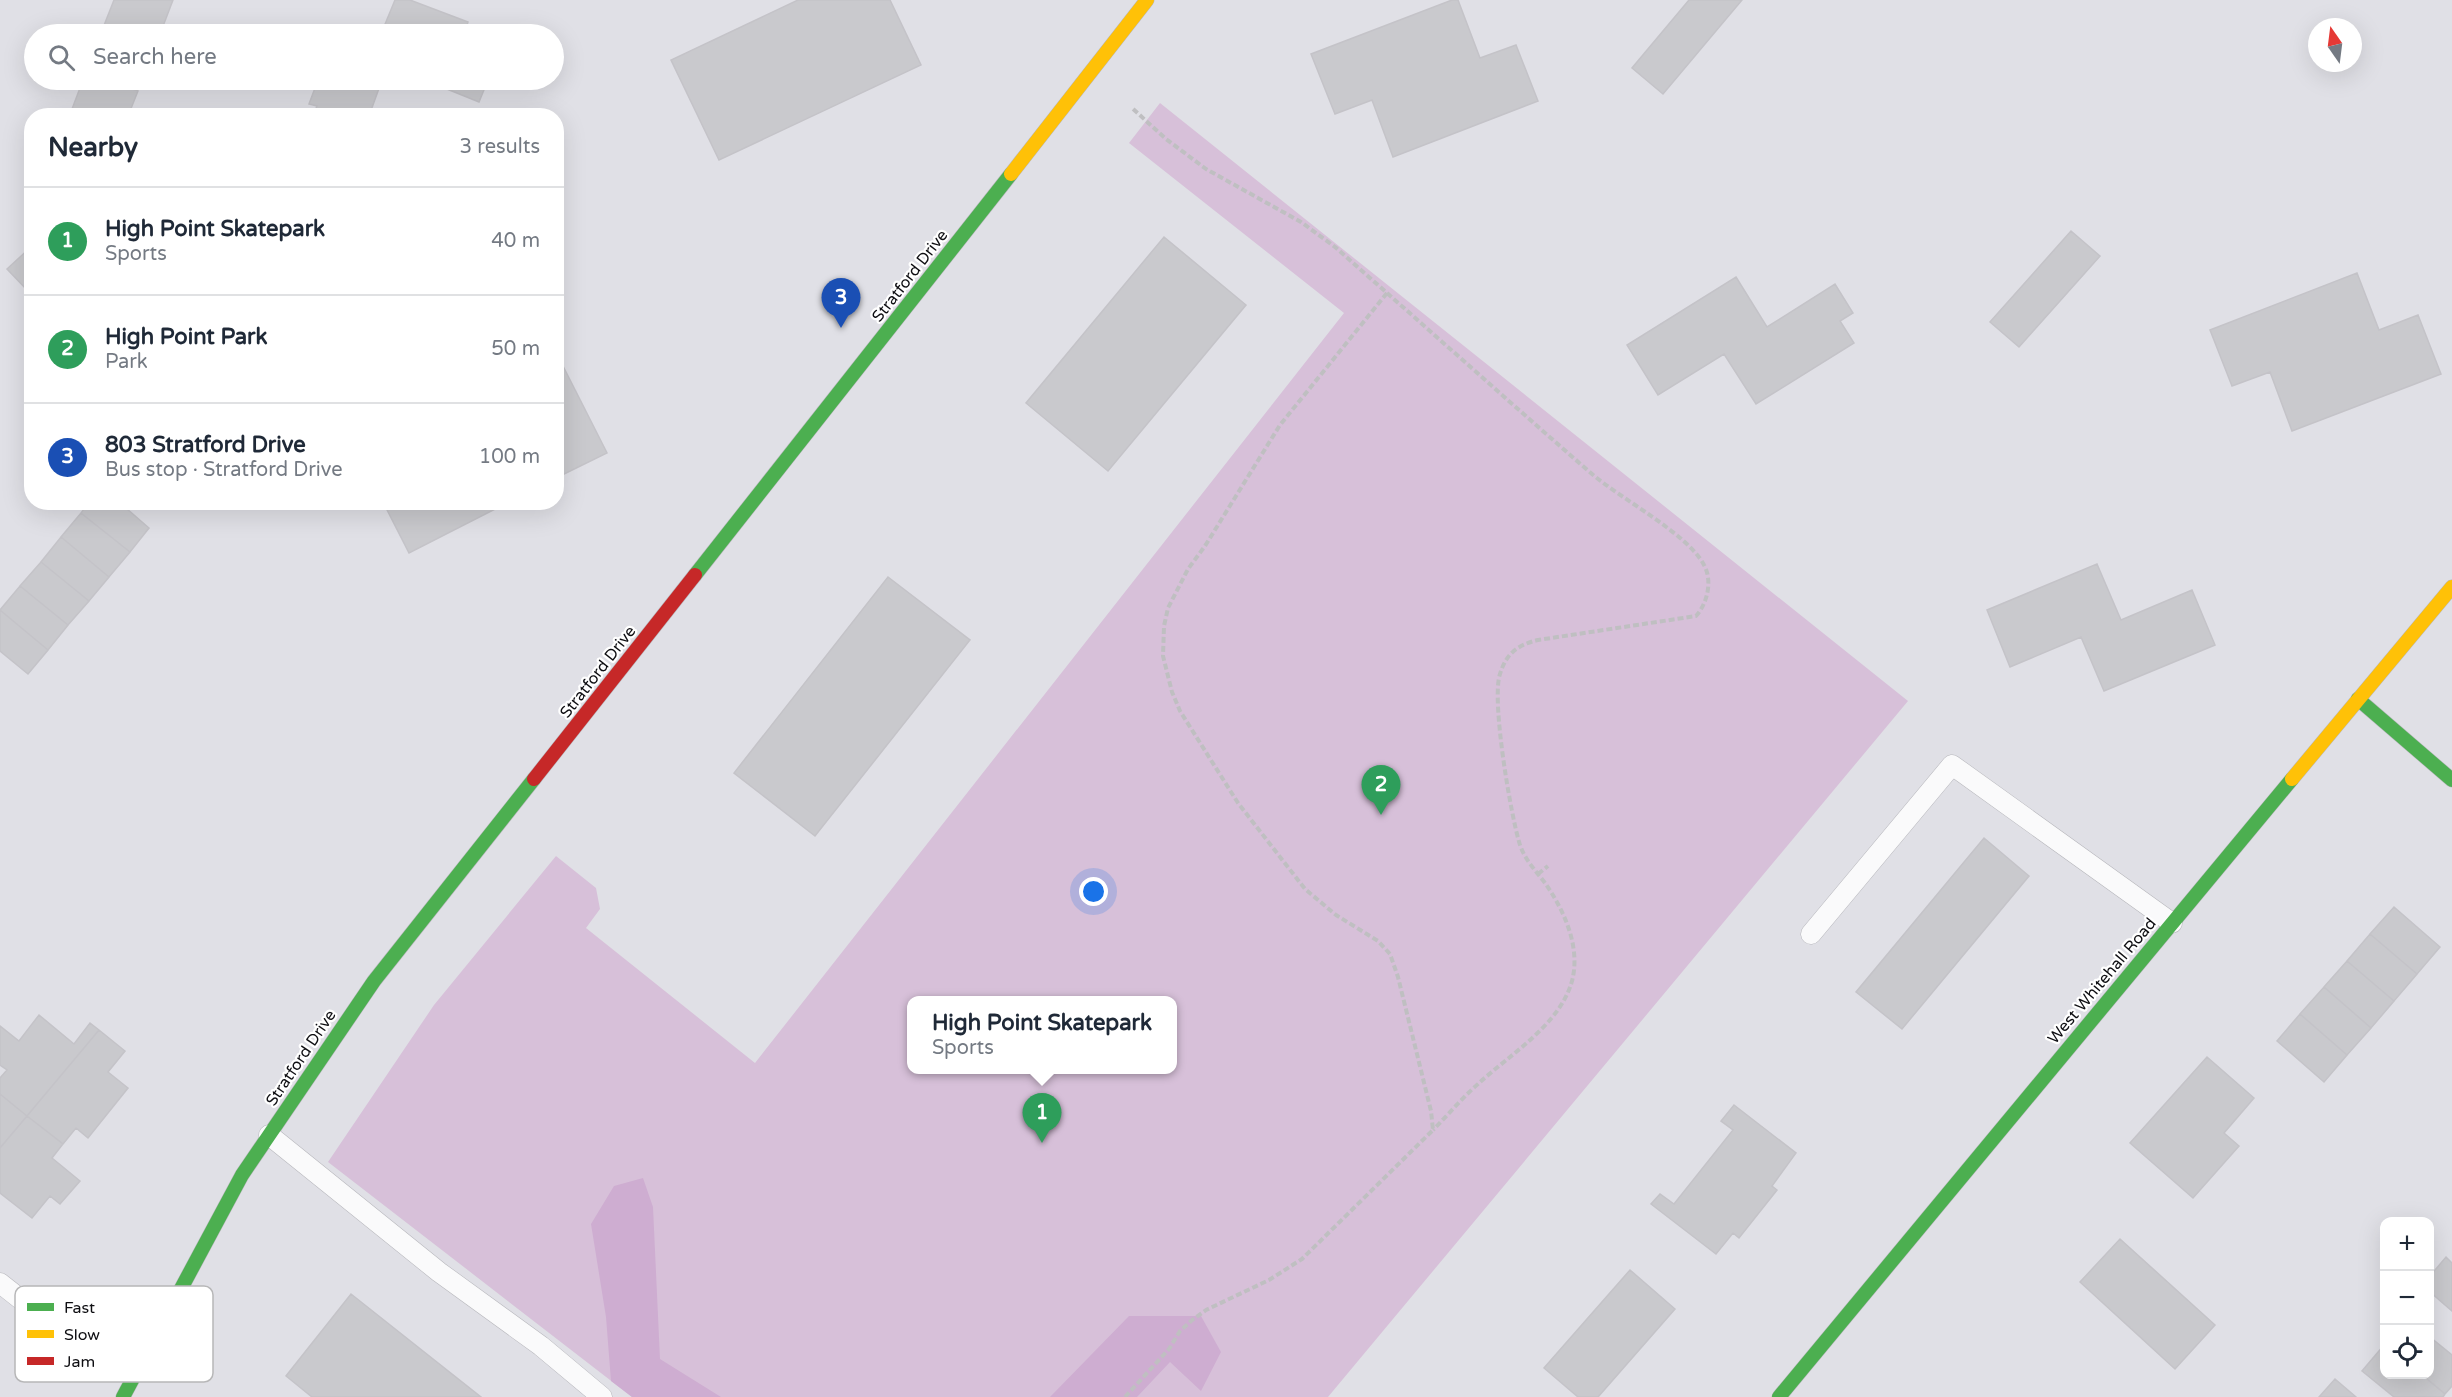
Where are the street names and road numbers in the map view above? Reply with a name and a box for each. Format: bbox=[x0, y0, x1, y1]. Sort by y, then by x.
street label: Stratford Drive bbox=[868, 226, 952, 326]
street label: Stratford Drive bbox=[556, 622, 640, 722]
street label: West Whitehall Road bbox=[2043, 914, 2161, 1048]
street label: Stratford Drive bbox=[262, 1006, 340, 1110]

